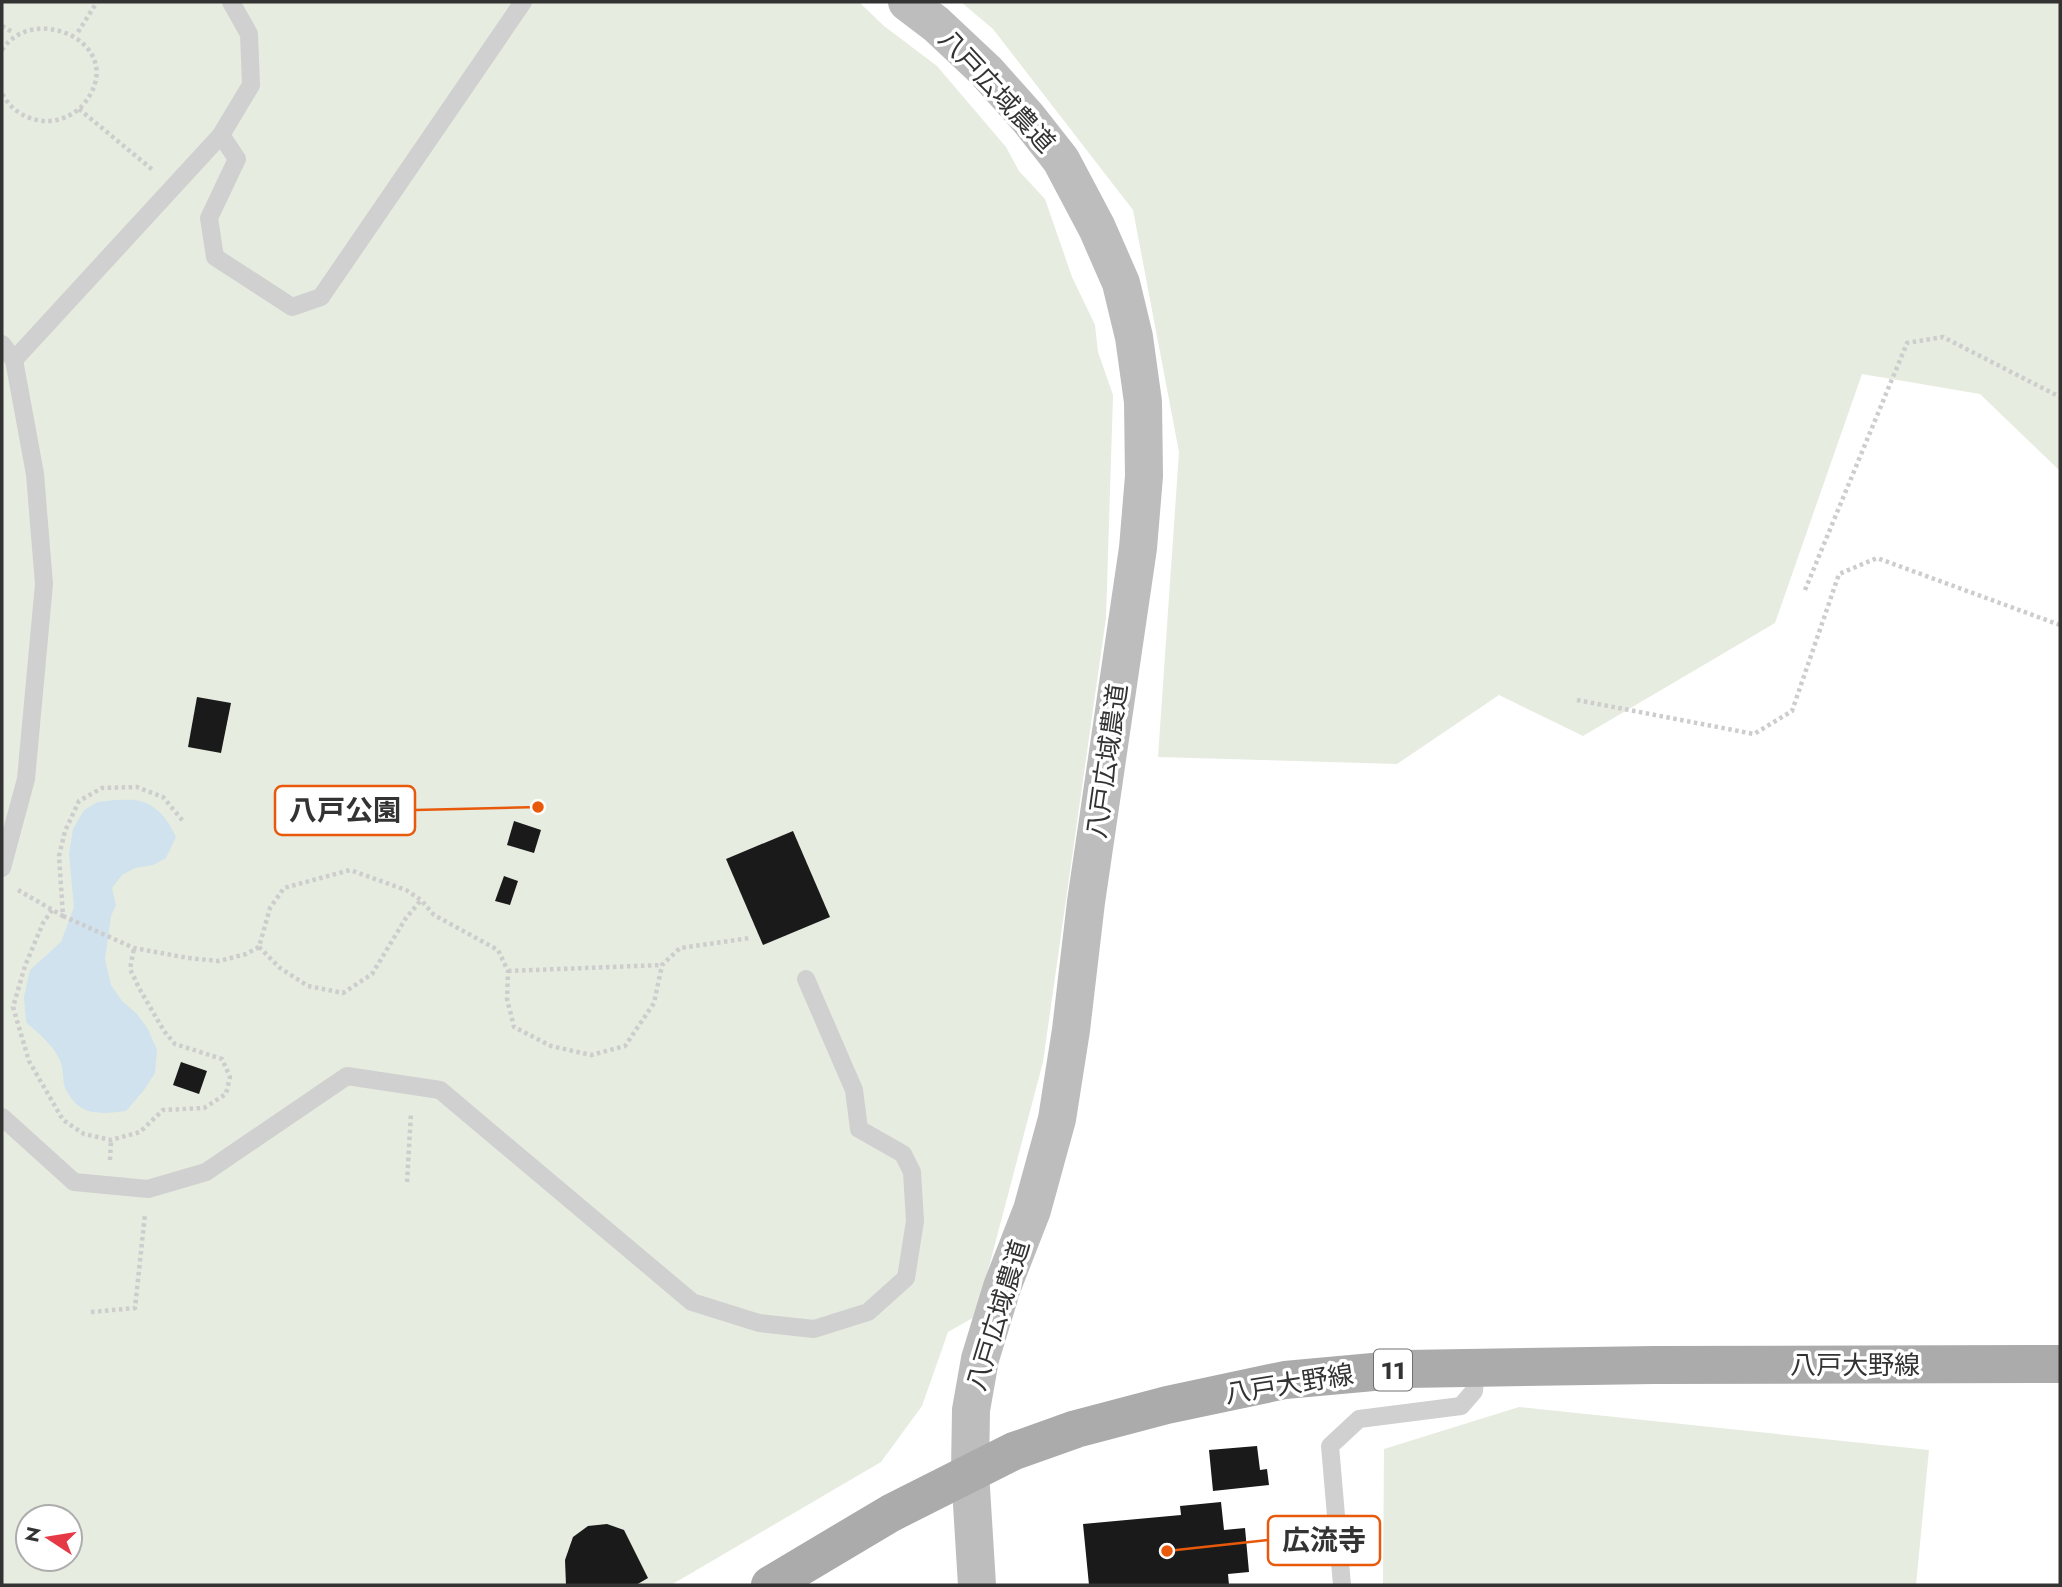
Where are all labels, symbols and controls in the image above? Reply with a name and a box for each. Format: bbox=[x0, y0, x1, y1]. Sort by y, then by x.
street label: 八戸広域農道 bbox=[930, 21, 1064, 161]
street label: 八戸広域農道 bbox=[1077, 681, 1137, 841]
callout: 八戸公園 bbox=[275, 786, 415, 835]
text: 八戸公園 bbox=[289, 790, 401, 831]
street label: 八戸広域農道 bbox=[957, 1235, 1039, 1395]
street label: 八戸大野線 bbox=[1790, 1346, 1920, 1384]
road number: 11 bbox=[1374, 1350, 1412, 1390]
street label: 八戸大野線 bbox=[1222, 1355, 1356, 1413]
north arrow bbox=[14, 1503, 84, 1573]
callout: 広流寺 bbox=[1268, 1516, 1380, 1565]
text: 広流寺 bbox=[1282, 1520, 1366, 1561]
text: N bbox=[18, 1524, 48, 1545]

